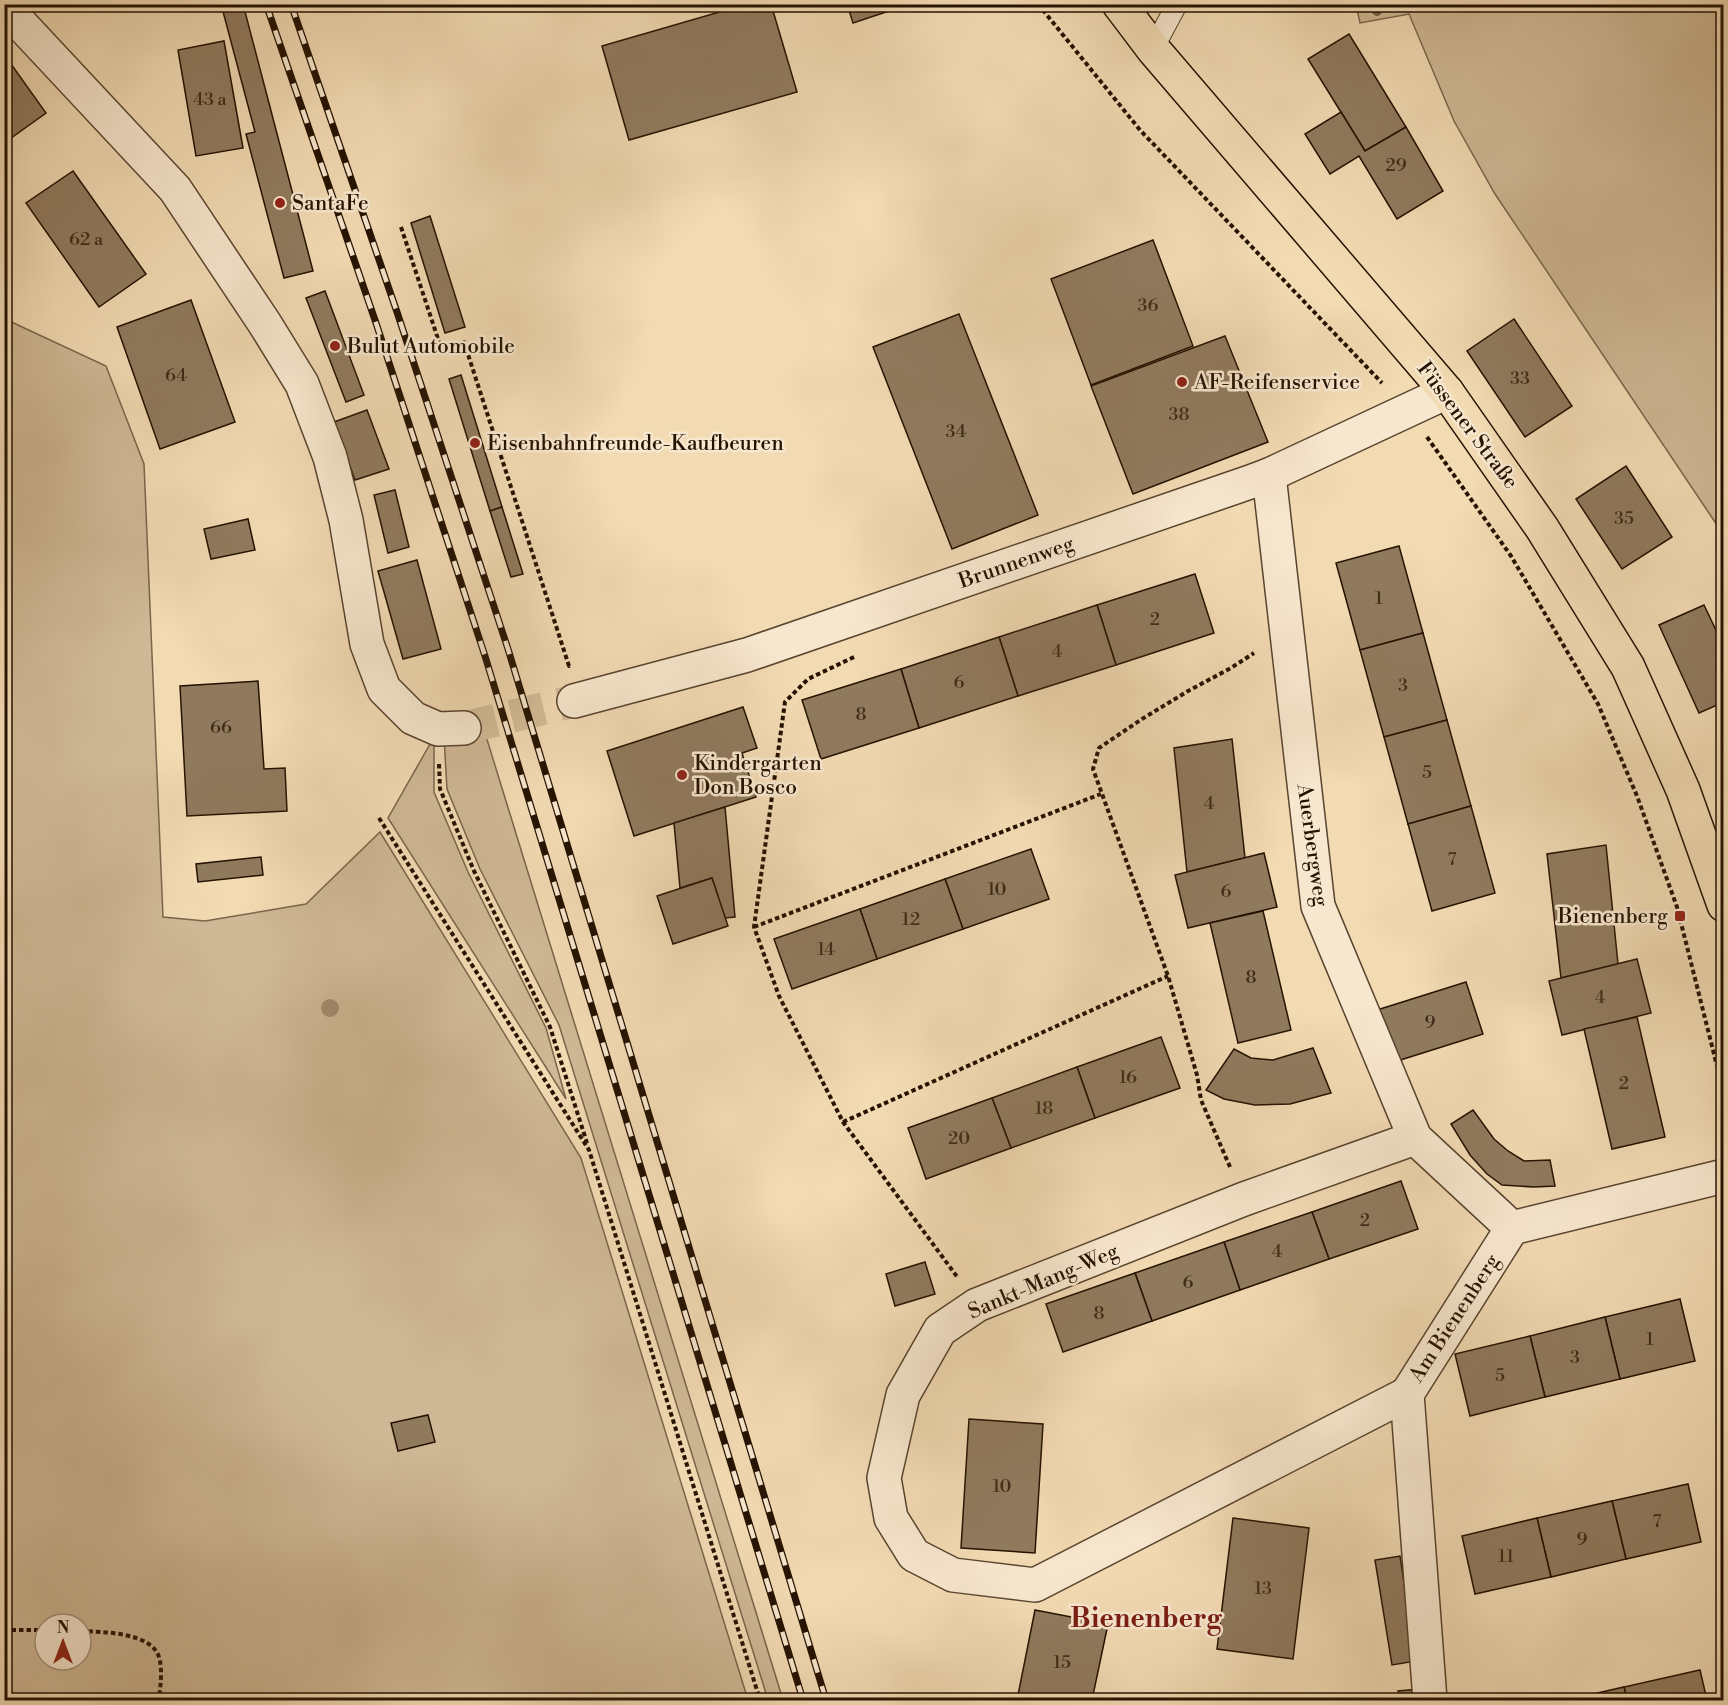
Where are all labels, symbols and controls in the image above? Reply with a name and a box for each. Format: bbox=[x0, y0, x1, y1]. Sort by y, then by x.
house number: 43 a bbox=[193, 88, 228, 111]
house number: 29 bbox=[1385, 154, 1407, 177]
place label: SantaFe bbox=[292, 191, 369, 217]
marker: SantaFe bbox=[273, 196, 287, 210]
house number: 62 a bbox=[69, 228, 104, 251]
house number: 36 bbox=[1138, 294, 1159, 317]
place label: Bulut Automobile bbox=[346, 334, 515, 360]
marker: Bulut Automobile bbox=[328, 339, 342, 353]
street label: Füssener Straße bbox=[1411, 357, 1524, 494]
house number: 64 bbox=[165, 364, 187, 387]
house number: 33 bbox=[1510, 367, 1530, 390]
place label: AF-Reifenservice bbox=[1193, 370, 1360, 396]
marker: AF-Reifenservice bbox=[1175, 375, 1189, 389]
house number: 38 bbox=[1169, 403, 1189, 426]
house number: 34 bbox=[946, 420, 967, 443]
place label: Eisenbahnfreunde-Kaufbeuren bbox=[487, 431, 784, 457]
marker: Eisenbahnfreunde-Kaufbeuren bbox=[468, 436, 482, 450]
house number: 35 bbox=[1614, 507, 1634, 530]
street label: Brunnenweg bbox=[954, 531, 1078, 595]
house number: 1 bbox=[1375, 587, 1383, 610]
house number: 2 bbox=[1150, 608, 1160, 631]
house number: 4 bbox=[1052, 640, 1063, 663]
house number: 6 bbox=[954, 671, 965, 694]
house number: 3 bbox=[1398, 674, 1408, 697]
house number: 8 bbox=[855, 703, 867, 726]
house number: 66 bbox=[210, 716, 232, 739]
place label: Kindergarten Don Bosco bbox=[694, 751, 822, 801]
house number: 5 bbox=[1422, 761, 1432, 784]
marker: Kindergarten Don Bosco bbox=[675, 768, 689, 782]
street label: Auerbergweg bbox=[1290, 781, 1334, 908]
house number: 4 bbox=[1204, 792, 1215, 815]
house number: 7 bbox=[1447, 848, 1457, 871]
house number: 10 bbox=[987, 878, 1007, 901]
house number: 6 bbox=[1221, 880, 1232, 903]
place label: Bienenberg bbox=[1557, 904, 1668, 930]
house number: 12 bbox=[902, 908, 920, 931]
marker: Bienenberg bbox=[1673, 909, 1687, 923]
house number: 14 bbox=[817, 938, 835, 961]
house number: 8 bbox=[1245, 966, 1257, 989]
house number: 4 bbox=[1595, 986, 1606, 1009]
house number: 9 bbox=[1425, 1011, 1436, 1034]
house number: 16 bbox=[1119, 1066, 1137, 1089]
house number: 2 bbox=[1619, 1072, 1629, 1095]
house number: 18 bbox=[1035, 1097, 1053, 1120]
house number: 20 bbox=[948, 1127, 970, 1150]
house number: 2 bbox=[1360, 1209, 1370, 1232]
street label: Sankt-Mang-Weg bbox=[964, 1238, 1123, 1325]
house number: 4 bbox=[1272, 1240, 1283, 1263]
street label: Am Bienenberg bbox=[1403, 1250, 1506, 1388]
house number: 6 bbox=[1183, 1271, 1194, 1294]
house number: 8 bbox=[1093, 1302, 1105, 1325]
house number: 1 bbox=[1646, 1328, 1654, 1351]
house number: 3 bbox=[1570, 1346, 1580, 1369]
house number: 5 bbox=[1495, 1364, 1505, 1387]
house number: 10 bbox=[992, 1475, 1012, 1498]
house number: 7 bbox=[1652, 1510, 1662, 1533]
house number: 9 bbox=[1577, 1528, 1588, 1551]
house number: 11 bbox=[1498, 1545, 1514, 1568]
house number: 13 bbox=[1254, 1577, 1272, 1600]
district label: Bienenberg bbox=[1070, 1602, 1222, 1636]
north arrow bbox=[33, 1612, 93, 1672]
text: N bbox=[57, 1618, 70, 1638]
house number: 15 bbox=[1053, 1651, 1071, 1674]

